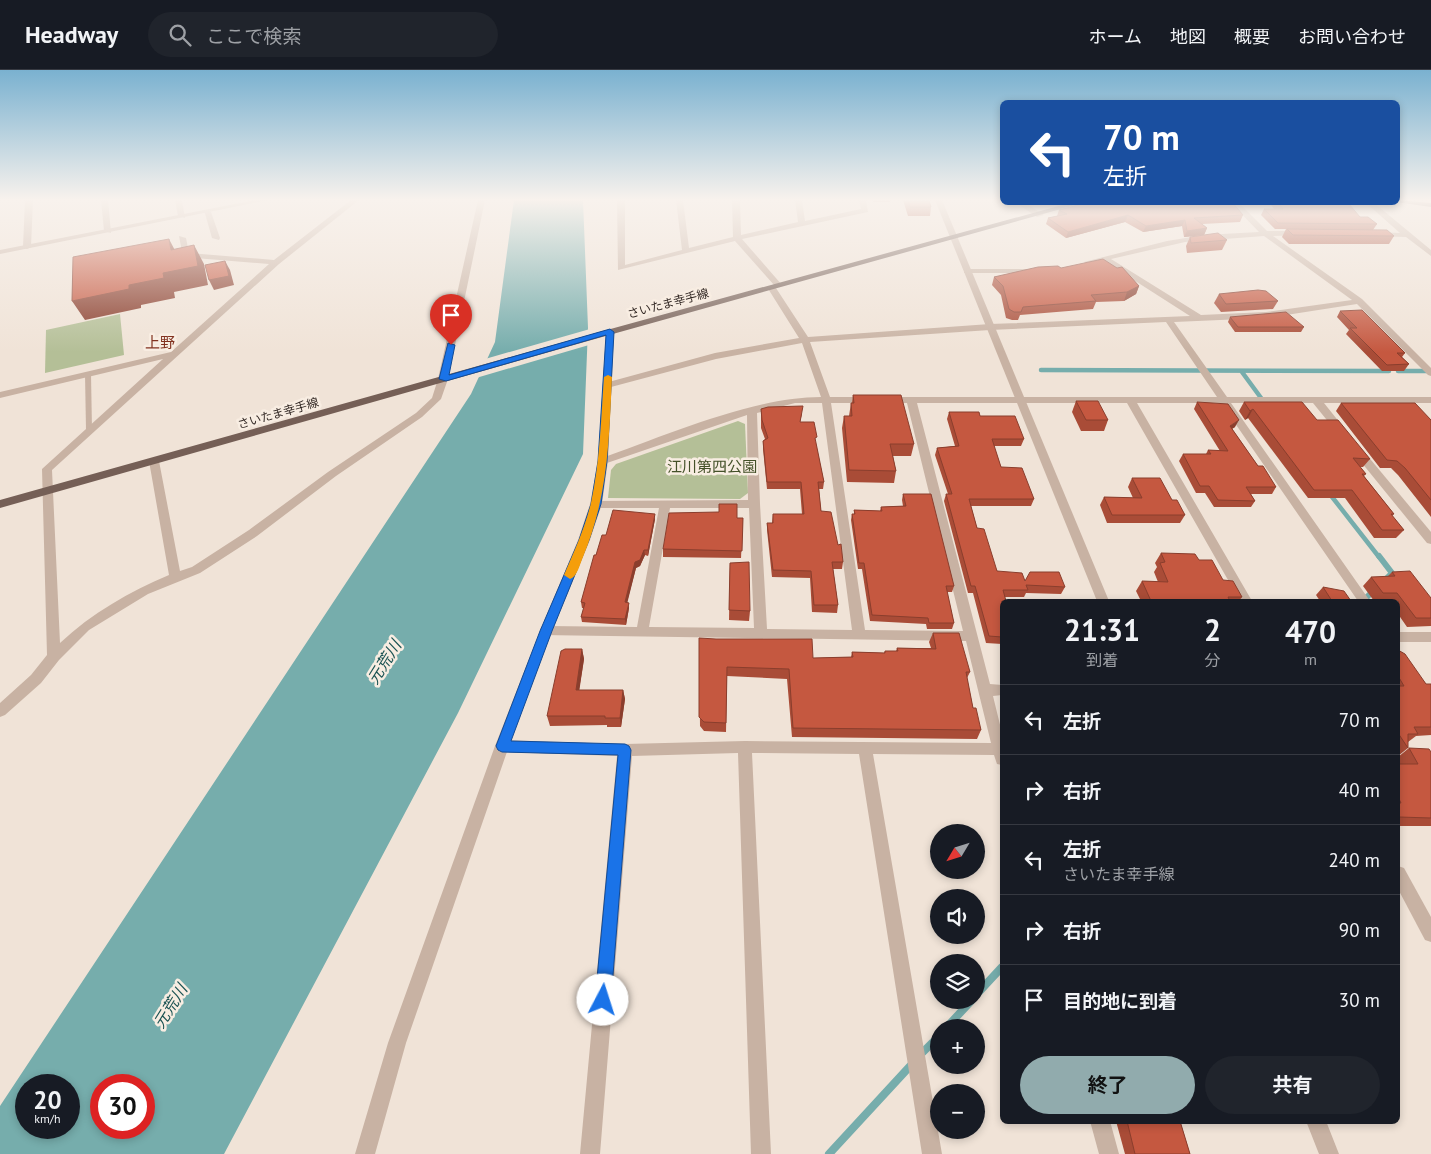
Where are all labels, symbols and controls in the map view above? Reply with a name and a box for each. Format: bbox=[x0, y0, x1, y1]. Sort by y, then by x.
search box bbox=[148, 12, 498, 57]
text: Headway bbox=[25, 19, 118, 50]
icon: search bbox=[166, 21, 194, 49]
text: ここで検索 bbox=[206, 24, 301, 48]
text: ホーム bbox=[1089, 25, 1142, 48]
text: 地図 bbox=[1170, 25, 1206, 48]
text: 概要 bbox=[1234, 25, 1270, 48]
text: お問い合わせ bbox=[1298, 25, 1406, 48]
text: 70 m bbox=[1103, 114, 1180, 160]
icon: left bbox=[1020, 120, 1085, 185]
text: 左折 bbox=[1103, 162, 1147, 190]
street label: さいたま幸手線 bbox=[626, 285, 710, 321]
pin bbox=[430, 294, 472, 345]
icon: arrive bbox=[437, 301, 465, 329]
district label: 上野 bbox=[145, 333, 175, 352]
street label: さいたま幸手線 bbox=[236, 394, 320, 432]
park label: 江川第四公園 bbox=[667, 457, 757, 476]
text: 21:31 bbox=[1064, 610, 1140, 649]
text: 2 bbox=[1204, 610, 1221, 649]
text: 470 bbox=[1285, 612, 1336, 651]
water label: 元荒川 bbox=[363, 635, 406, 688]
text: m bbox=[1304, 649, 1317, 669]
text: 到着 bbox=[1086, 650, 1118, 670]
text: 分 bbox=[1205, 650, 1221, 670]
icon: left bbox=[1020, 706, 1048, 734]
text: 70 m bbox=[1339, 708, 1380, 732]
text: 左折 bbox=[1063, 709, 1101, 733]
icon: right bbox=[1020, 776, 1048, 804]
text: 40 m bbox=[1339, 778, 1380, 802]
text: 右折 bbox=[1063, 779, 1101, 803]
north arrow bbox=[930, 824, 985, 879]
map controls bbox=[930, 824, 985, 1139]
text: 左折 bbox=[1063, 837, 1101, 861]
icon: left bbox=[1020, 846, 1048, 874]
text: 240 m bbox=[1328, 848, 1380, 872]
text: さいたま幸手線 bbox=[1063, 864, 1175, 884]
button: sound bbox=[930, 889, 985, 944]
icon: right bbox=[1020, 916, 1048, 944]
text: 90 m bbox=[1339, 918, 1380, 942]
text: 右折 bbox=[1063, 919, 1101, 943]
button: layers bbox=[930, 954, 985, 1009]
position arrow bbox=[576, 973, 628, 1025]
water label: 元荒川 bbox=[149, 979, 192, 1032]
icon: arrive bbox=[1020, 986, 1048, 1014]
text: 30 m bbox=[1339, 988, 1380, 1012]
text: 目的地に到着 bbox=[1063, 989, 1177, 1013]
button: + bbox=[930, 1019, 985, 1074]
button: 終了 bbox=[1020, 1056, 1195, 1114]
button: 共有 bbox=[1205, 1056, 1380, 1114]
speed limit sign: 30 bbox=[90, 1074, 155, 1139]
text: 20 bbox=[33, 1084, 62, 1116]
button: − bbox=[930, 1084, 985, 1139]
text: km/h bbox=[34, 1111, 61, 1126]

